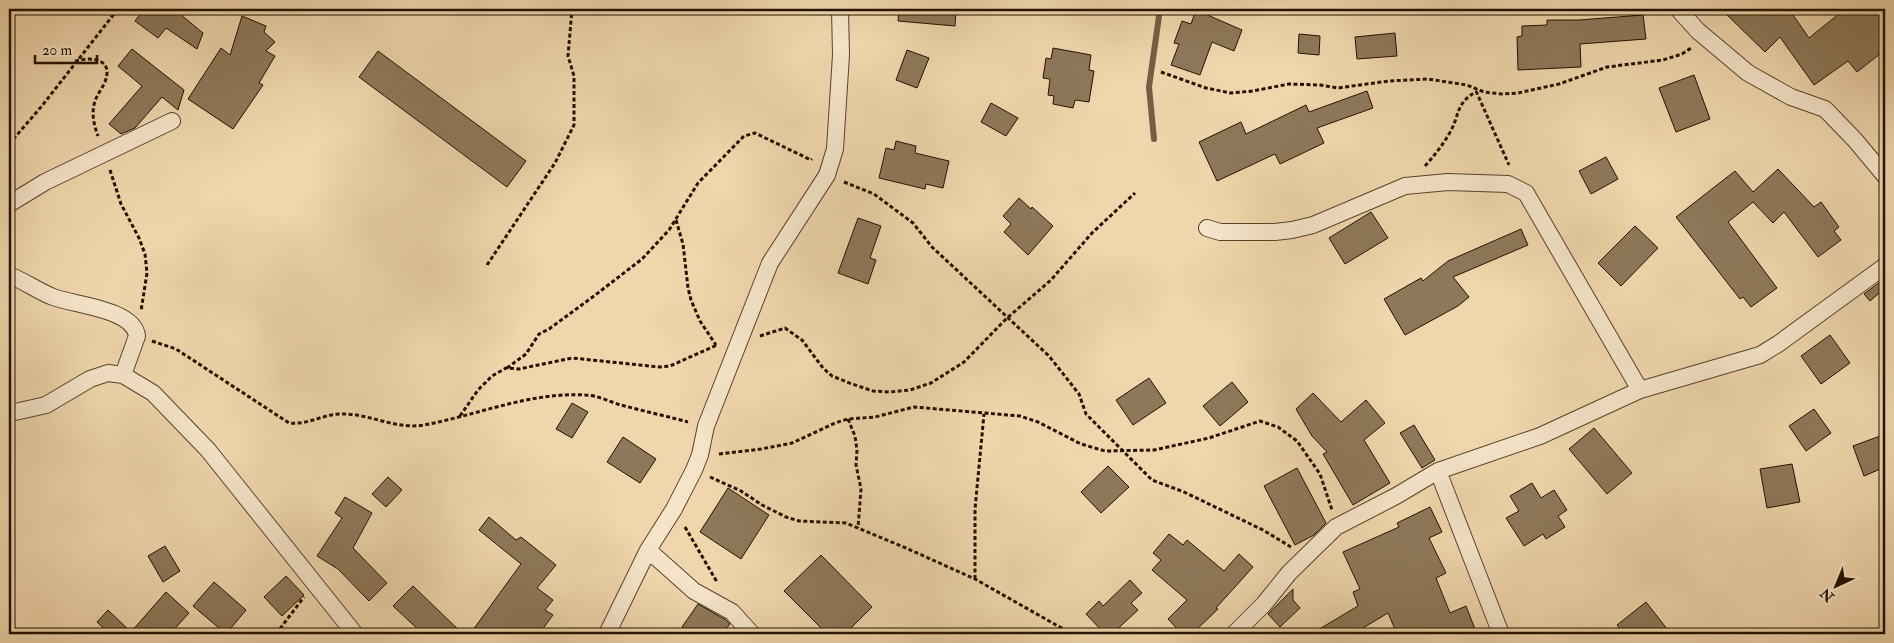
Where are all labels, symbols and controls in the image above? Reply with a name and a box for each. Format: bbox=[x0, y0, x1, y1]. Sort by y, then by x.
scale bar bbox=[35, 32, 98, 64]
text: 20 m bbox=[42, 41, 72, 60]
north arrow bbox=[1812, 560, 1862, 610]
text: N bbox=[1817, 584, 1838, 606]

